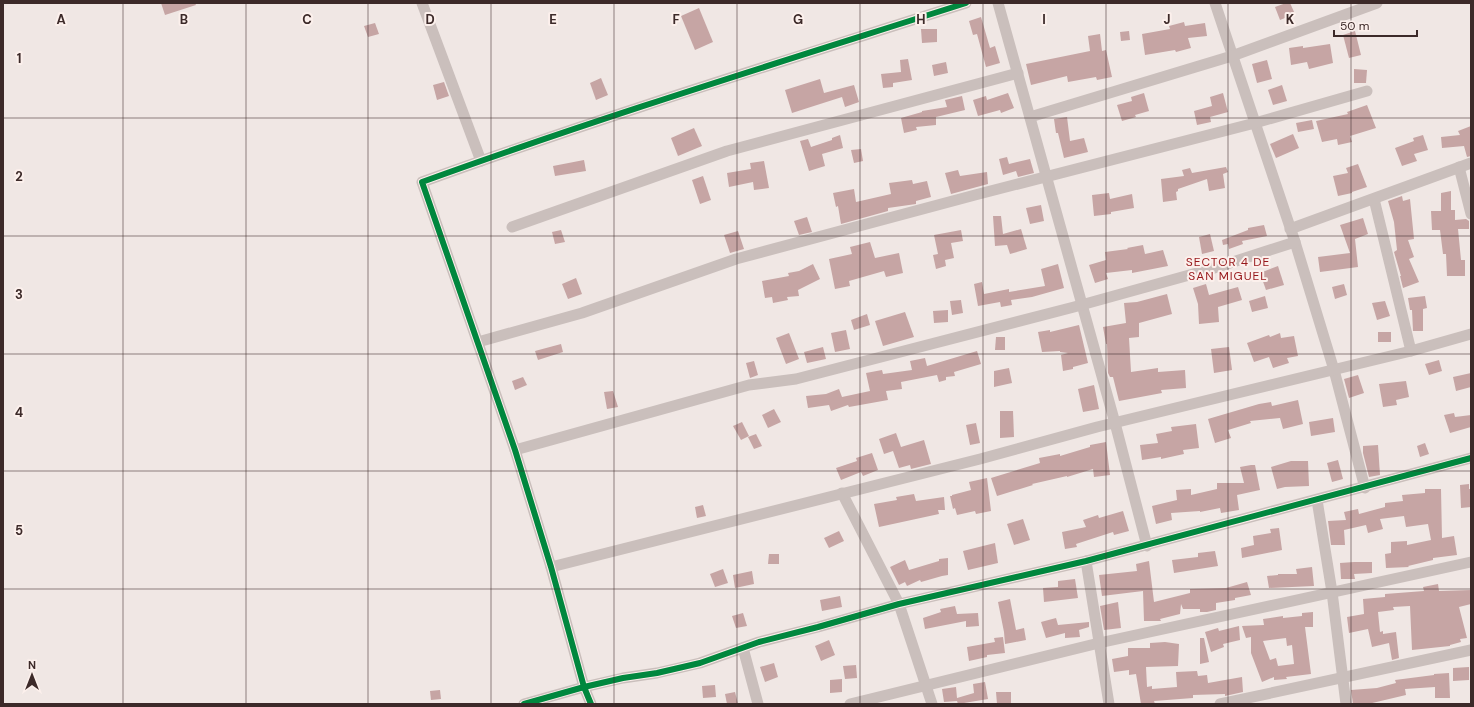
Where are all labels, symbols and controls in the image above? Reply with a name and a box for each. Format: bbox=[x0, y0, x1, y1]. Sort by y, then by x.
text: A bbox=[56, 11, 66, 28]
text: B bbox=[180, 11, 188, 28]
text: C bbox=[302, 11, 312, 28]
text: D bbox=[425, 11, 435, 28]
text: E bbox=[549, 11, 557, 28]
text: F bbox=[672, 11, 680, 28]
text: G bbox=[793, 11, 803, 28]
text: H bbox=[916, 11, 926, 28]
text: I bbox=[1042, 11, 1046, 28]
text: J bbox=[1163, 11, 1171, 28]
text: K bbox=[1286, 11, 1295, 28]
scale bar bbox=[1334, 12, 1417, 38]
text: 50 m bbox=[1340, 18, 1369, 34]
text: 1 bbox=[17, 50, 21, 67]
text: 2 bbox=[15, 168, 23, 185]
district label: SECTOR 4 DE SAN MIGUEL bbox=[1186, 254, 1270, 284]
text: 3 bbox=[15, 286, 23, 303]
text: 4 bbox=[15, 404, 23, 421]
text: 5 bbox=[15, 522, 23, 539]
north arrow bbox=[12, 655, 52, 695]
text: N bbox=[28, 658, 36, 672]

